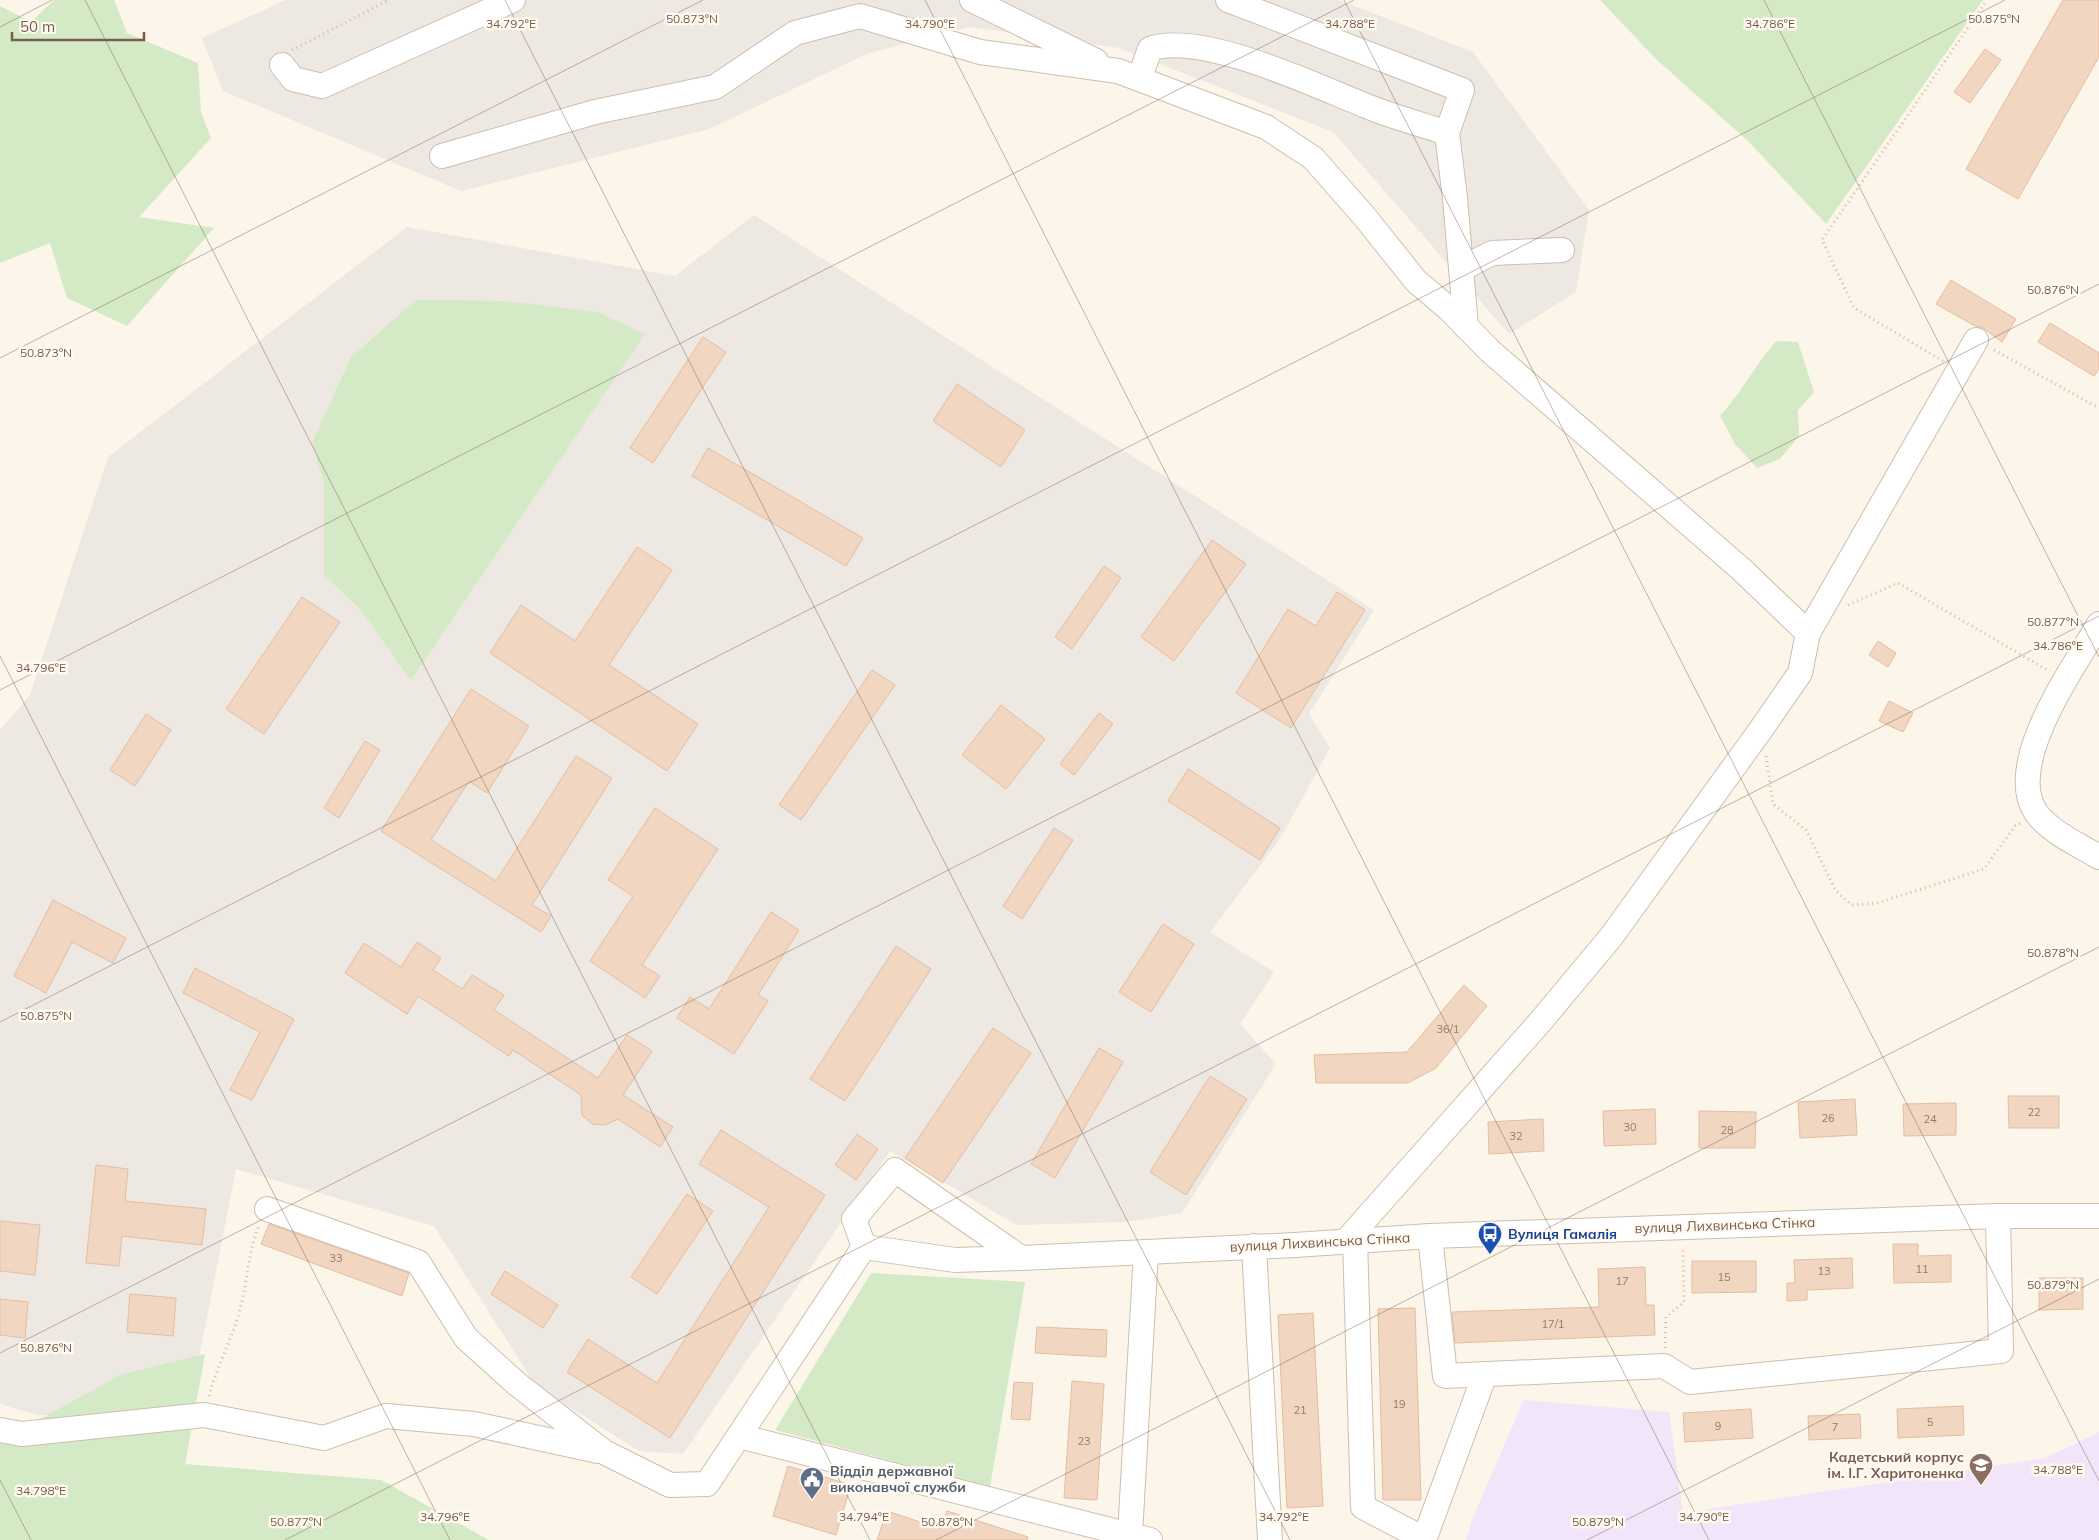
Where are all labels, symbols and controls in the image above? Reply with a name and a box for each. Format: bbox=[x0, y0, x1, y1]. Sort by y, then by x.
scale bar bbox=[12, 10, 145, 42]
text: 50.873°N bbox=[666, 11, 718, 26]
text: 50.875°N bbox=[1968, 11, 2020, 26]
text: 34.792°E bbox=[486, 16, 536, 31]
text: 34.790°E bbox=[905, 16, 955, 31]
text: 34.788°E bbox=[1325, 16, 1375, 31]
text: 34.786°E bbox=[1745, 16, 1795, 31]
text: 50 m bbox=[20, 17, 55, 36]
text: 50.876°N bbox=[2027, 282, 2079, 297]
text: 50.873°N bbox=[20, 345, 72, 360]
text: 50.877°N bbox=[2027, 614, 2079, 629]
text: 34.786°E bbox=[2033, 638, 2083, 653]
text: 34.796°E bbox=[16, 660, 66, 675]
text: 50.878°N bbox=[2027, 945, 2079, 960]
text: 50.875°N bbox=[20, 1008, 72, 1023]
house number: 36/1 bbox=[1437, 1022, 1459, 1036]
house number: 22 bbox=[2027, 1105, 2041, 1119]
house number: 26 bbox=[1821, 1111, 1835, 1125]
house number: 24 bbox=[1923, 1112, 1937, 1126]
house number: 30 bbox=[1623, 1120, 1637, 1134]
house number: 28 bbox=[1720, 1123, 1734, 1137]
house number: 32 bbox=[1509, 1129, 1523, 1143]
street label: вулиця Лихвинська Стінка bbox=[1634, 1213, 1816, 1237]
bus stop icon: Вулиця Гамалія bbox=[1477, 1221, 1503, 1255]
place label: Вулиця Гамалія bbox=[1508, 1225, 1617, 1243]
street label: вулиця Лихвинська Стінка bbox=[1229, 1228, 1411, 1256]
house number: 33 bbox=[329, 1251, 343, 1265]
house number: 11 bbox=[1915, 1262, 1929, 1276]
house number: 13 bbox=[1817, 1264, 1831, 1278]
house number: 15 bbox=[1717, 1270, 1731, 1284]
house number: 17 bbox=[1615, 1274, 1629, 1288]
text: 50.879°N bbox=[2027, 1277, 2079, 1292]
house number: 17/1 bbox=[1542, 1317, 1564, 1331]
text: 50.876°N bbox=[20, 1340, 72, 1355]
house number: 19 bbox=[1392, 1397, 1406, 1411]
house number: 21 bbox=[1293, 1403, 1307, 1417]
house number: 5 bbox=[1927, 1415, 1934, 1429]
house number: 9 bbox=[1715, 1419, 1721, 1433]
house number: 7 bbox=[1832, 1420, 1838, 1434]
house number: 23 bbox=[1077, 1434, 1091, 1448]
place label: Кадетський корпус ім. І.Г. Харитоненка bbox=[1827, 1448, 1964, 1482]
school or university icon: Кадетський корпус ім. І.Г. Харитоненка bbox=[1968, 1452, 1994, 1486]
place label: Відділ державної виконавчої служби bbox=[830, 1462, 966, 1496]
text: 34.788°E bbox=[2033, 1462, 2083, 1477]
public building icon: Відділ державної виконавчої служби bbox=[799, 1466, 825, 1500]
text: 34.798°E bbox=[16, 1483, 66, 1498]
text: 34.796°E bbox=[420, 1509, 470, 1524]
text: 34.794°E bbox=[839, 1509, 889, 1524]
text: 34.792°E bbox=[1259, 1509, 1309, 1524]
text: 34.790°E bbox=[1679, 1509, 1729, 1524]
text: 50.877°N bbox=[270, 1514, 322, 1529]
text: 50.878°N bbox=[921, 1514, 973, 1529]
text: 50.879°N bbox=[1572, 1514, 1624, 1529]

